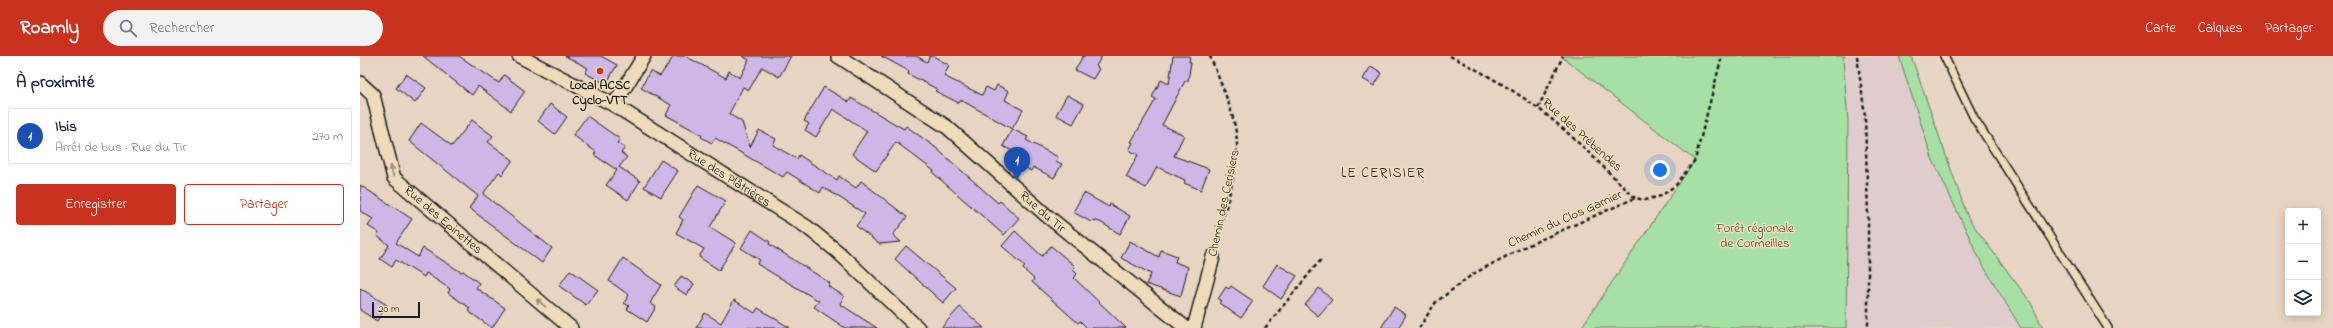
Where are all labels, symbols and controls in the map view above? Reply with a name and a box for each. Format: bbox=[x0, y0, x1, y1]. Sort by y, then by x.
search box bbox=[103, 10, 383, 46]
text: Roamly bbox=[20, 15, 79, 42]
icon: search bbox=[117, 17, 139, 39]
text: Rechercher bbox=[149, 17, 214, 39]
text: Carte bbox=[2145, 18, 2176, 39]
text: Calques bbox=[2198, 18, 2243, 39]
text: Partager bbox=[2265, 18, 2313, 39]
marker: Local ACSC Cyclo-VTT bbox=[595, 66, 605, 76]
text: À proximité bbox=[16, 70, 94, 95]
place label: Local ACSC Cyclo-VTT bbox=[570, 76, 630, 112]
street label: Rue des Prébendes bbox=[1538, 94, 1627, 176]
text: Ibis bbox=[55, 116, 77, 138]
text: 1 bbox=[28, 127, 32, 146]
text: 270 m bbox=[312, 127, 343, 146]
text: Arrêt de bus · Rue du Tir bbox=[55, 138, 186, 157]
street label: Rue des Plâtrières bbox=[684, 144, 775, 212]
pin: 1 bbox=[1004, 147, 1030, 180]
street label: Chemin des Cerisiers bbox=[1203, 147, 1245, 258]
your location bbox=[1650, 160, 1670, 180]
district label: LE CERISIER bbox=[1341, 163, 1425, 184]
one-way arrow bbox=[388, 165, 396, 178]
street label: Rue des Epinettes bbox=[400, 181, 487, 259]
button: Enregistrer bbox=[16, 184, 176, 225]
button: Partager bbox=[184, 184, 344, 225]
street label: Chemin du Clos Garnier bbox=[1505, 185, 1626, 253]
street label: Rue du Tir bbox=[1016, 186, 1071, 238]
map controls bbox=[2285, 208, 2321, 316]
button: + bbox=[2285, 208, 2321, 244]
park label: Forêt régionale de Cormeilles bbox=[1715, 219, 1794, 253]
button: − bbox=[2285, 244, 2321, 280]
button: layers bbox=[2285, 280, 2321, 316]
one-way arrow bbox=[536, 298, 546, 307]
scale bar bbox=[372, 300, 420, 319]
text: 20 m bbox=[378, 301, 400, 317]

